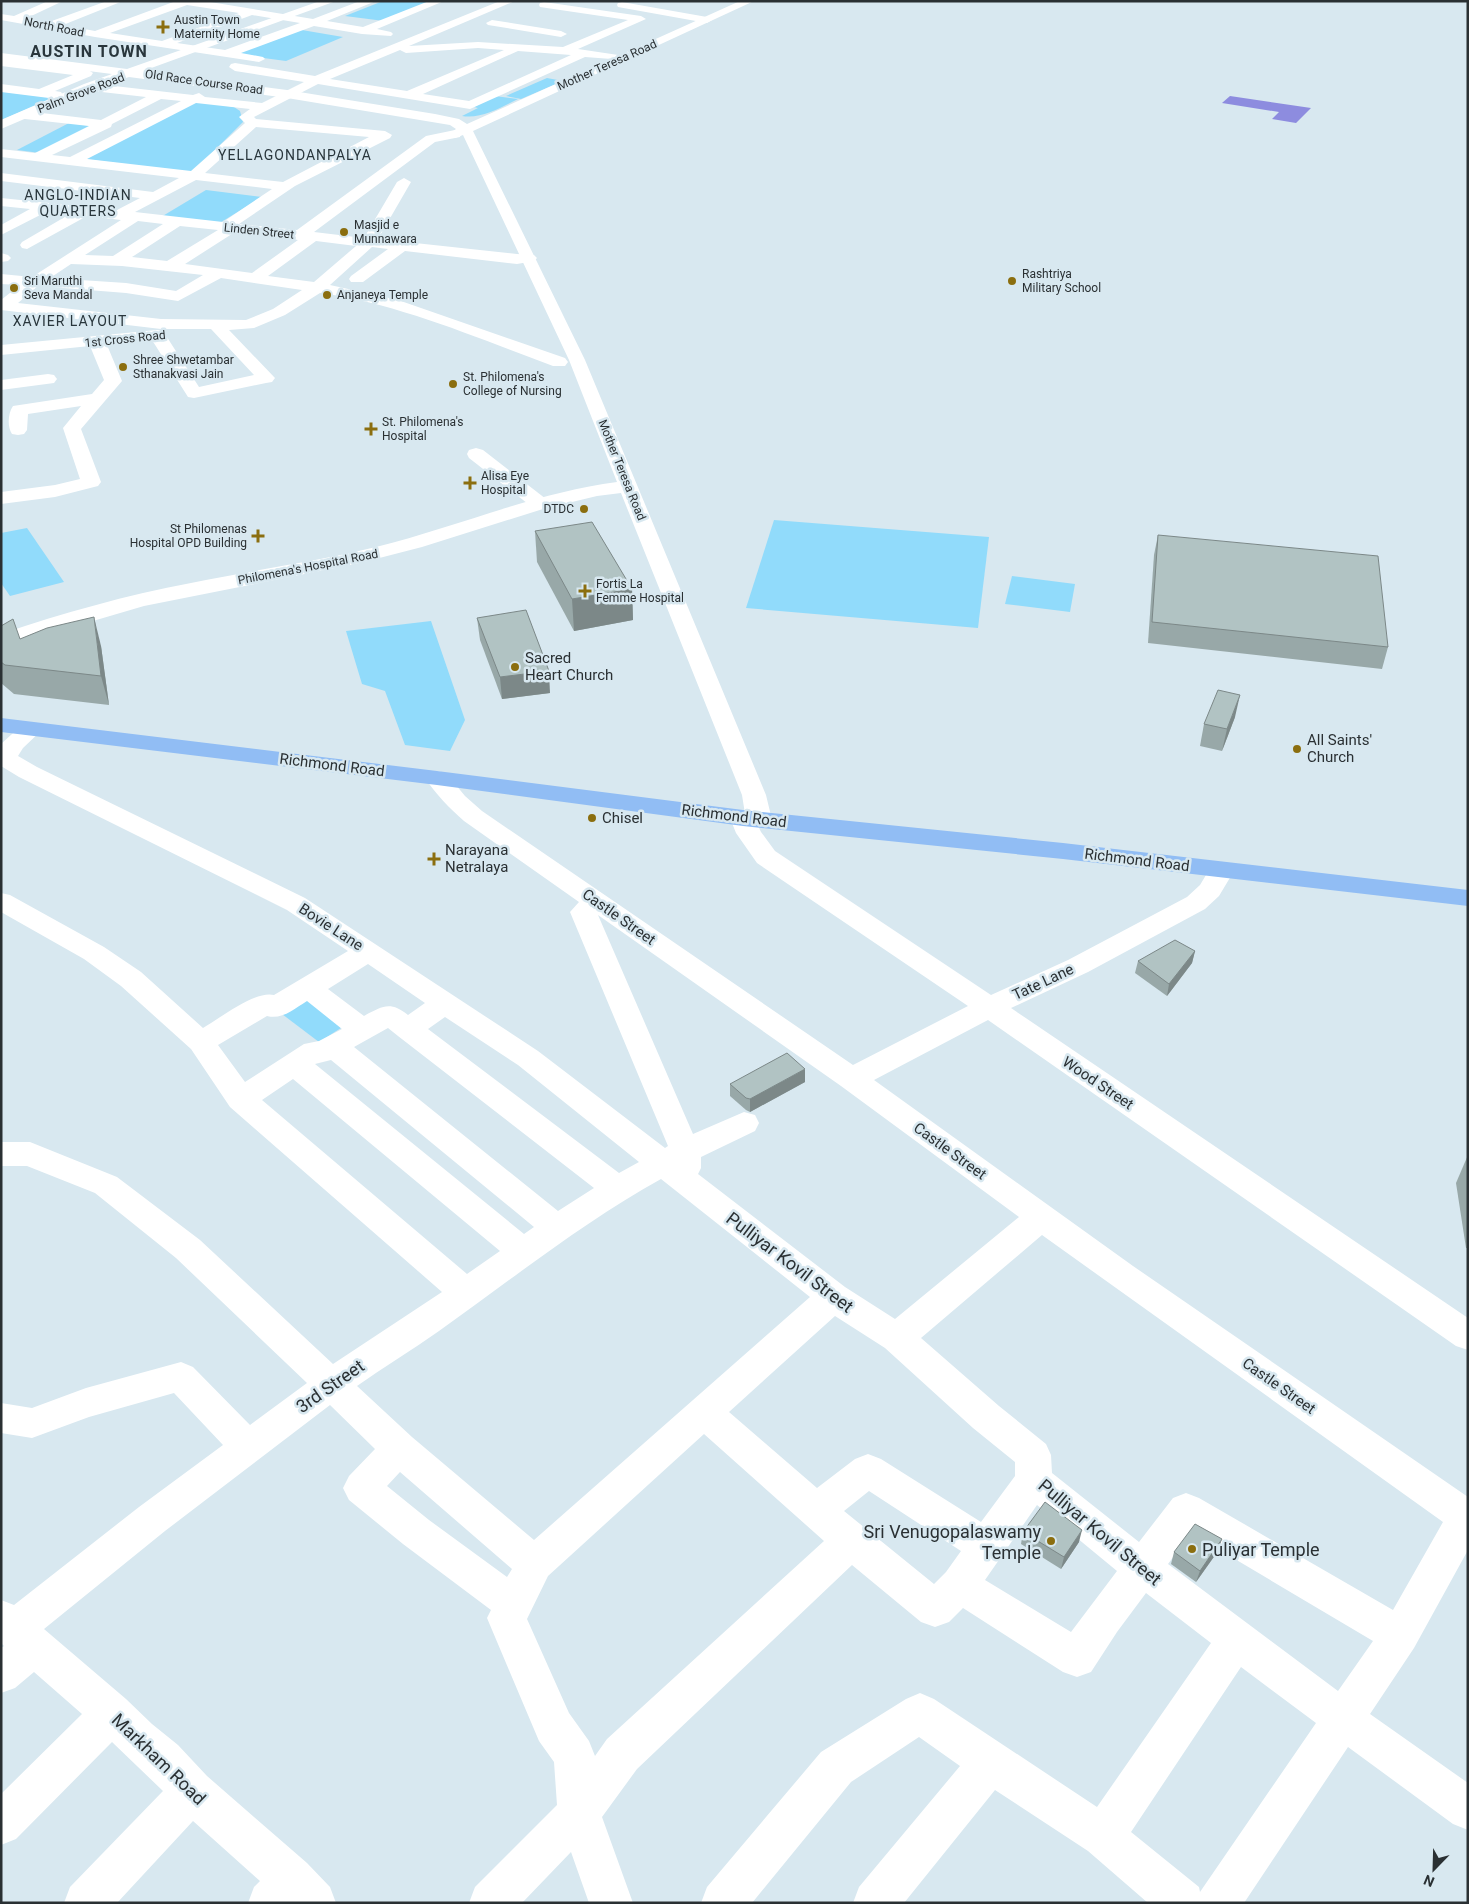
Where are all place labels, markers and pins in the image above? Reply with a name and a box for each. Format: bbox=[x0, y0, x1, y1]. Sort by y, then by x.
place label: Austin Town Maternity Home bbox=[174, 13, 260, 41]
marker: Austin Town Maternity Home bbox=[156, 20, 170, 34]
place label: Masjid e Munnawara bbox=[354, 218, 417, 246]
marker: Masjid e Munnawara bbox=[338, 226, 350, 238]
place label: Rashtriya Military School bbox=[1022, 267, 1101, 295]
place label: Sri Maruthi Seva Mandal bbox=[24, 274, 92, 302]
marker: Rashtriya Military School bbox=[1006, 275, 1018, 287]
marker: Sri Maruthi Seva Mandal bbox=[8, 282, 20, 294]
place label: Anjaneya Temple bbox=[337, 288, 428, 302]
marker: Anjaneya Temple bbox=[321, 289, 333, 301]
place label: Shree Shwetambar Sthanakvasi Jain bbox=[133, 353, 234, 381]
marker: Shree Shwetambar Sthanakvasi Jain bbox=[117, 361, 129, 373]
place label: St. Philomena's College of Nursing bbox=[463, 370, 562, 398]
marker: St. Philomena's College of Nursing bbox=[447, 378, 459, 390]
place label: St. Philomena's Hospital bbox=[382, 415, 464, 443]
marker: St. Philomena's Hospital bbox=[364, 422, 378, 436]
place label: Alisa Eye Hospital bbox=[481, 469, 529, 497]
marker: Alisa Eye Hospital bbox=[463, 476, 477, 490]
place label: DTDC bbox=[543, 502, 574, 516]
marker: DTDC bbox=[578, 503, 590, 515]
place label: St Philomenas Hospital OPD Building bbox=[130, 522, 247, 550]
marker: St Philomenas Hospital OPD Building bbox=[251, 529, 265, 543]
place label: Fortis La Femme Hospital bbox=[596, 577, 684, 605]
marker: Fortis La Femme Hospital bbox=[578, 584, 592, 598]
place label: Sacred Heart Church bbox=[525, 649, 613, 684]
marker: Sacred Heart Church bbox=[509, 661, 521, 673]
place label: All Saints' Church bbox=[1307, 731, 1372, 766]
marker: All Saints' Church bbox=[1291, 743, 1303, 755]
place label: Chisel bbox=[602, 809, 643, 827]
marker: Chisel bbox=[586, 812, 598, 824]
place label: Narayana Netralaya bbox=[445, 841, 508, 876]
marker: Narayana Netralaya bbox=[427, 852, 441, 866]
place label: Sri Venugopalaswamy Temple bbox=[864, 1521, 1041, 1563]
marker: Sri Venugopalaswamy Temple bbox=[1045, 1535, 1057, 1547]
place label: Puliyar Temple bbox=[1202, 1539, 1320, 1560]
marker: Puliyar Temple bbox=[1186, 1543, 1198, 1555]

